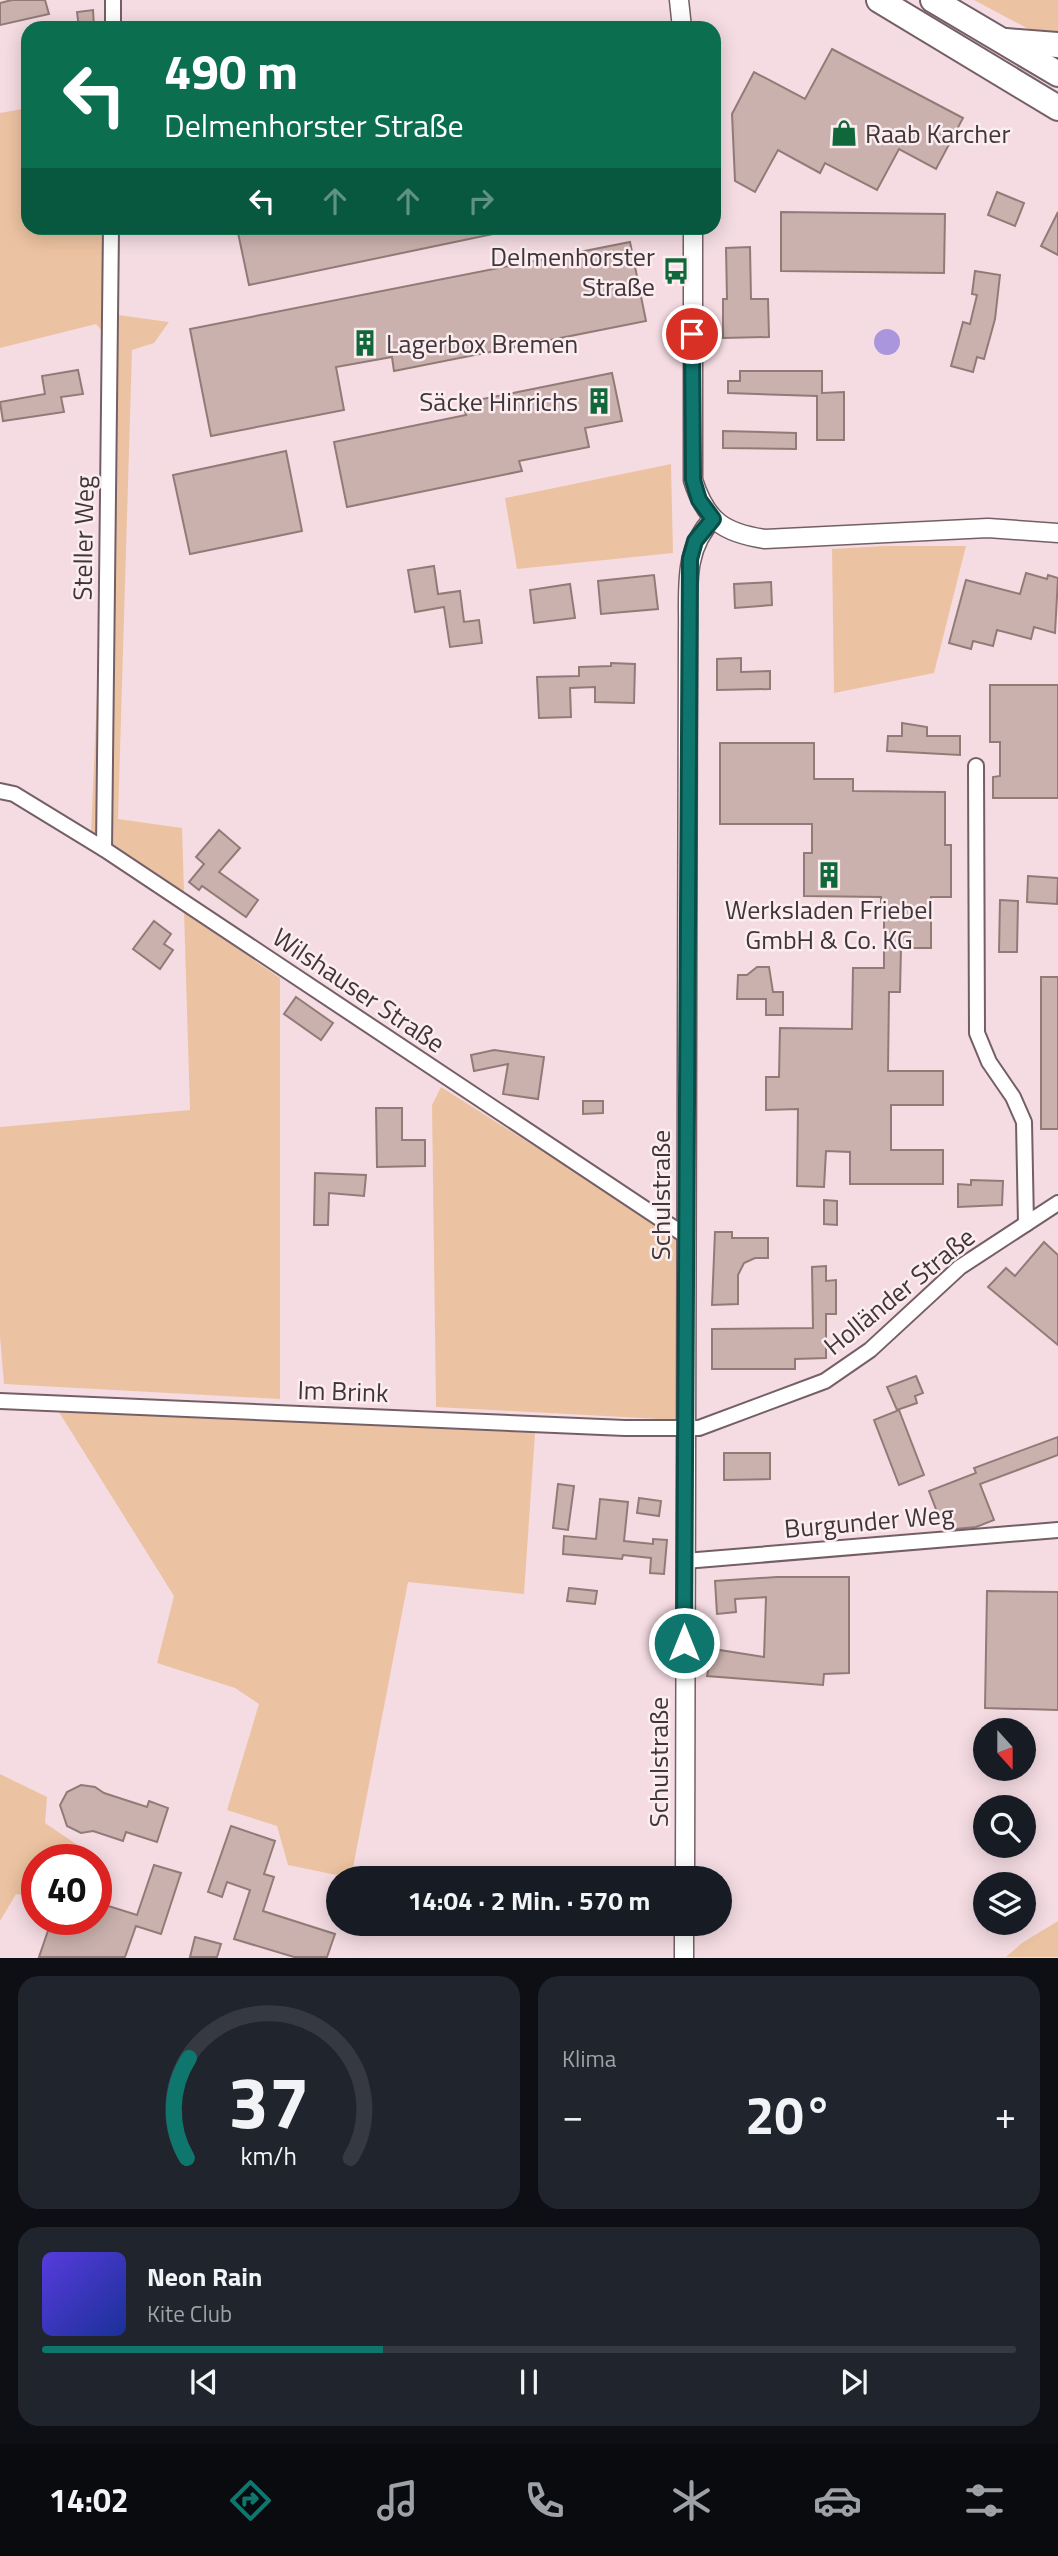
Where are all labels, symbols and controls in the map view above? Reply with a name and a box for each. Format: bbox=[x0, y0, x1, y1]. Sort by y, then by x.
text: 490 m bbox=[164, 33, 298, 108]
icon: left bbox=[49, 49, 140, 140]
text: Delmenhorster Straße bbox=[164, 101, 464, 149]
place label: Raab Karcher bbox=[865, 114, 1010, 153]
shop icon: Raab Karcher bbox=[829, 118, 859, 148]
icon: left bbox=[243, 182, 281, 220]
icon: ahead bbox=[316, 182, 354, 220]
icon: ahead bbox=[389, 182, 427, 220]
icon: right bbox=[462, 182, 500, 220]
place label: Delmenhorster Straße bbox=[490, 237, 655, 306]
bus stop icon: Delmenhorster Straße bbox=[661, 256, 691, 286]
pin bbox=[662, 304, 722, 364]
icon: arrive bbox=[673, 315, 711, 353]
place label: Lagerbox Bremen bbox=[386, 324, 578, 363]
building icon: Lagerbox Bremen bbox=[350, 328, 380, 358]
place label: Säcke Hinrichs bbox=[419, 382, 578, 421]
building icon: Säcke Hinrichs bbox=[584, 386, 614, 416]
street label: Steller Weg bbox=[62, 475, 104, 601]
building icon: Werksladen Friebel GmbH & Co. KG bbox=[814, 860, 844, 890]
place label: Werksladen Friebel GmbH & Co. KG bbox=[725, 890, 933, 959]
street label: Wilshauser Straße bbox=[265, 918, 453, 1062]
street label: Schulstraße bbox=[641, 1130, 680, 1260]
street label: Holländer Straße bbox=[815, 1218, 983, 1364]
street label: Im Brink bbox=[297, 1370, 389, 1412]
street label: Burgunder Weg bbox=[782, 1494, 956, 1548]
position arrow bbox=[647, 1606, 721, 1680]
street label: Schulstraße bbox=[639, 1697, 678, 1827]
north arrow bbox=[973, 1718, 1036, 1782]
map controls bbox=[973, 1718, 1036, 1935]
button: search bbox=[973, 1795, 1036, 1858]
speed limit sign: 40 bbox=[21, 1844, 112, 1935]
button: layers bbox=[973, 1872, 1036, 1935]
text: 14:04 · 2 Min. · 570 m bbox=[408, 1881, 650, 1920]
text: Klima bbox=[562, 2041, 616, 2076]
text: 37 bbox=[228, 2047, 310, 2157]
text: 20° bbox=[745, 2075, 833, 2154]
text: − bbox=[562, 2086, 583, 2144]
text: + bbox=[995, 2086, 1016, 2144]
text: km/h bbox=[241, 2137, 297, 2175]
text: Neon Rain bbox=[147, 2257, 262, 2296]
text: Kite Club bbox=[147, 2296, 232, 2331]
icon: previous bbox=[185, 2363, 223, 2401]
icon: pause bbox=[510, 2363, 548, 2401]
icon: next bbox=[835, 2363, 873, 2401]
text: 14:02 bbox=[49, 2476, 129, 2524]
icon: directions bbox=[226, 2476, 275, 2525]
icon: music bbox=[373, 2476, 422, 2525]
icon: phone bbox=[520, 2476, 569, 2525]
icon: climate bbox=[667, 2476, 716, 2525]
icon: car bbox=[813, 2476, 862, 2525]
icon: filters bbox=[960, 2476, 1009, 2525]

